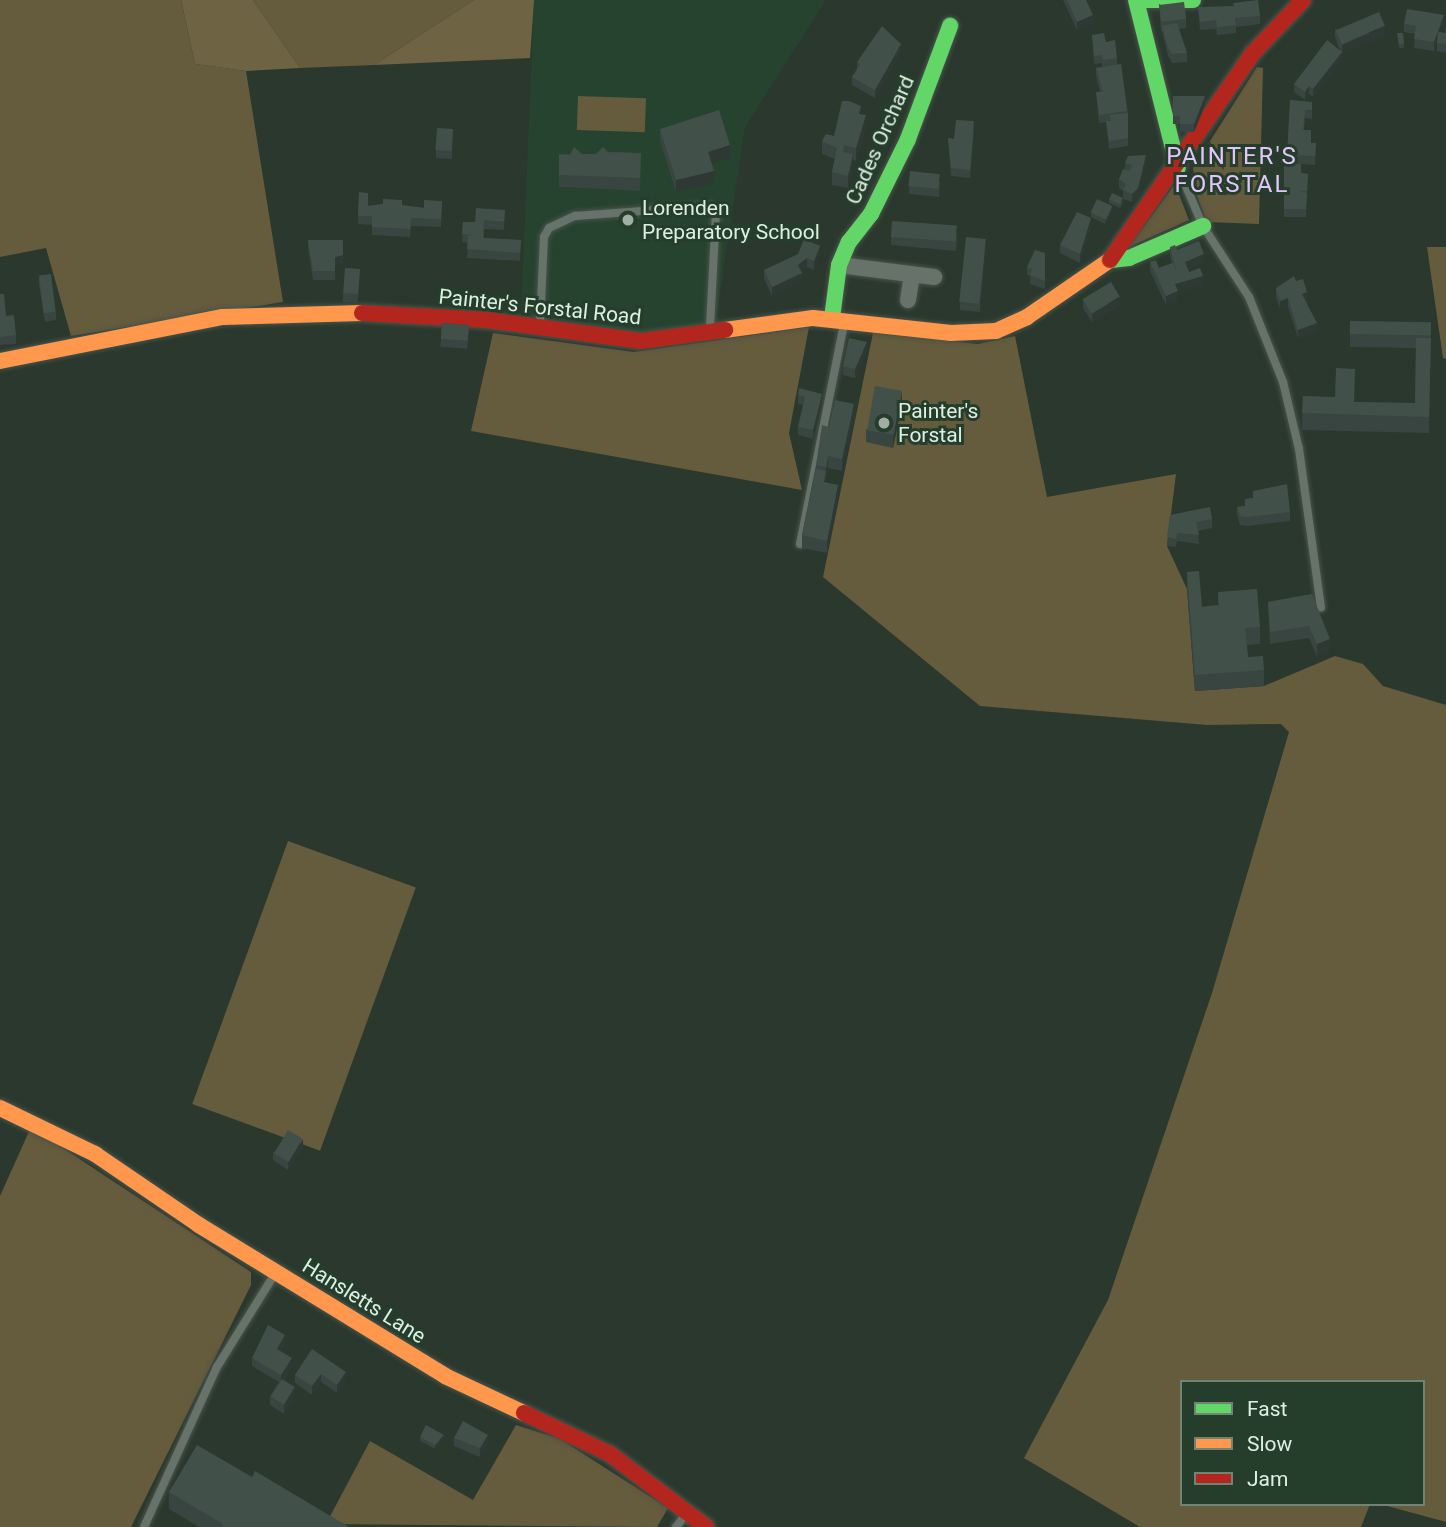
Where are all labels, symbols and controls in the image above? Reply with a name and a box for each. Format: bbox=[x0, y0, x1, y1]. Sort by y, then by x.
street label: Cades Orchard bbox=[840, 72, 920, 208]
district label: PAINTER'S FORSTAL bbox=[1167, 143, 1297, 199]
place label: Lorenden Preparatory School bbox=[642, 195, 820, 245]
marker: Lorenden Preparatory School bbox=[620, 212, 636, 228]
street label: Painter's Forstal Road bbox=[437, 284, 643, 330]
place label: Painter's Forstal bbox=[898, 398, 978, 448]
marker: Painter's Forstal bbox=[876, 415, 892, 431]
street label: Hansletts Lane bbox=[298, 1253, 430, 1349]
legend bbox=[1180, 1380, 1425, 1506]
text: Fast bbox=[1247, 1397, 1287, 1421]
text: Slow bbox=[1247, 1432, 1292, 1456]
text: Jam bbox=[1247, 1467, 1288, 1491]

